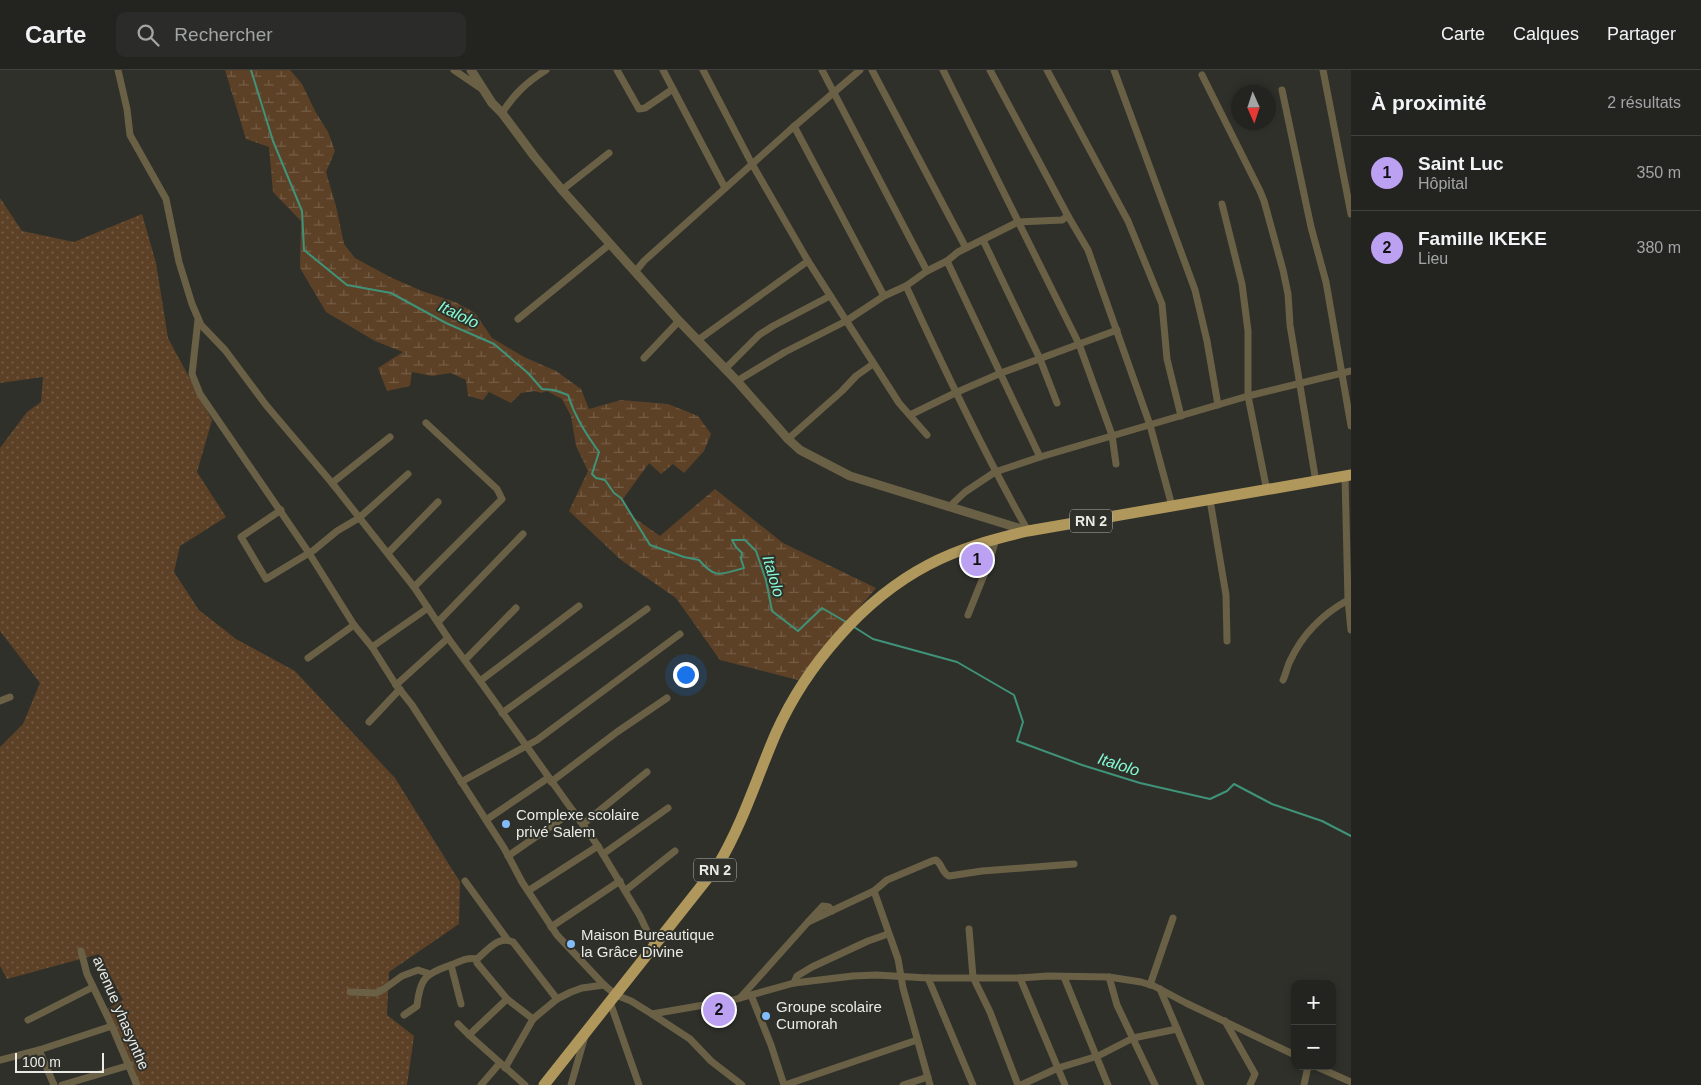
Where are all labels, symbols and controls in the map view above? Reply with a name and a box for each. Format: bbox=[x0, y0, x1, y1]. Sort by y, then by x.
search box bbox=[116, 12, 466, 57]
text: Carte bbox=[25, 21, 86, 48]
icon: search bbox=[134, 21, 162, 49]
text: Rechercher bbox=[174, 24, 273, 45]
text: Carte bbox=[1441, 24, 1485, 44]
text: Calques bbox=[1513, 24, 1579, 44]
text: Partager bbox=[1607, 24, 1676, 44]
north arrow bbox=[1231, 85, 1276, 130]
text: À proximité bbox=[1371, 91, 1487, 114]
text: 2 résultats bbox=[1607, 94, 1681, 111]
text: Saint Luc bbox=[1418, 153, 1504, 174]
text: 1 bbox=[1383, 164, 1391, 181]
text: 350 m bbox=[1637, 164, 1681, 181]
text: Hôpital bbox=[1418, 175, 1468, 192]
text: Famille IKEKE bbox=[1418, 228, 1547, 249]
text: 2 bbox=[1383, 239, 1391, 256]
text: 380 m bbox=[1637, 239, 1681, 256]
text: Lieu bbox=[1418, 250, 1448, 267]
water label: Italolo bbox=[436, 297, 482, 331]
road number: RN 2 bbox=[1070, 510, 1112, 532]
pin: 1 bbox=[961, 541, 993, 579]
water label: Italolo bbox=[759, 553, 788, 599]
your location bbox=[673, 662, 699, 688]
water label: Italolo bbox=[1096, 750, 1142, 779]
place label: Complexe scolaire privé Salem bbox=[516, 806, 639, 840]
marker: Complexe scolaire privé Salem bbox=[500, 818, 512, 830]
road number: RN 2 bbox=[694, 858, 736, 882]
place label: Maison Bureautique la Grâce Divine bbox=[581, 926, 714, 960]
marker: Maison Bureautique la Grâce Divine bbox=[565, 938, 577, 950]
street label: avenue yhasynthe bbox=[90, 953, 153, 1072]
map controls bbox=[1291, 980, 1336, 1070]
button: + bbox=[1291, 980, 1336, 1025]
pin: 2 bbox=[703, 991, 735, 1029]
place label: Groupe scolaire Cumorah bbox=[776, 998, 882, 1032]
marker: Groupe scolaire Cumorah bbox=[760, 1010, 772, 1022]
button: − bbox=[1291, 1025, 1336, 1070]
scale bar bbox=[15, 1050, 104, 1073]
text: 100 m bbox=[22, 1054, 61, 1070]

